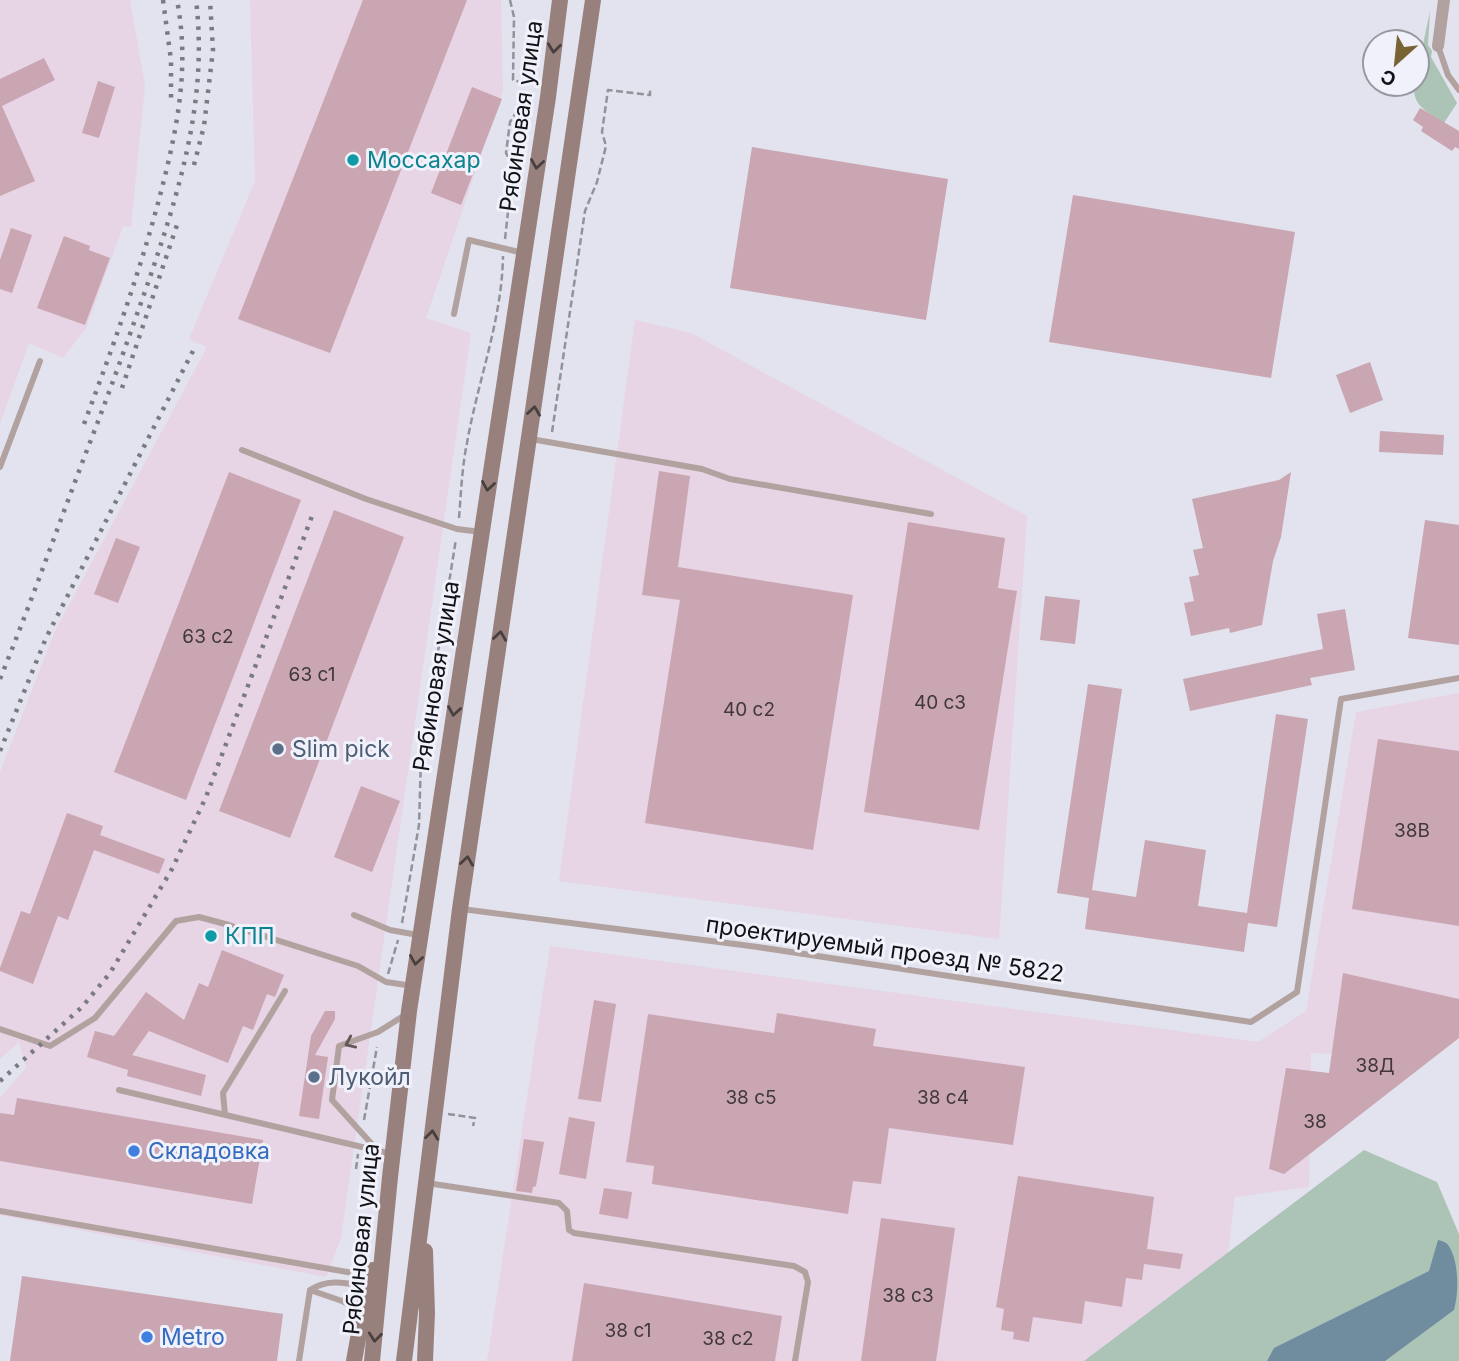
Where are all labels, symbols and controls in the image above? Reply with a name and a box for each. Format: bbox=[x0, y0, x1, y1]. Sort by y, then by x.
street label: Рябиновая улица bbox=[494, 19, 548, 213]
north arrow bbox=[1361, 28, 1431, 98]
one-way arrow bbox=[546, 43, 561, 54]
text: С bbox=[1377, 64, 1400, 91]
place label: Моссахар bbox=[367, 146, 481, 174]
marker: Моссахар bbox=[345, 152, 361, 168]
one-way arrow bbox=[530, 158, 545, 170]
one-way arrow bbox=[526, 405, 541, 417]
one-way arrow bbox=[481, 480, 496, 492]
street label: Рябиновая улица bbox=[407, 579, 465, 773]
house number: 63 с2 bbox=[182, 625, 234, 648]
one-way arrow bbox=[493, 630, 508, 642]
house number: 63 с1 bbox=[289, 663, 335, 686]
house number: 40 с3 bbox=[914, 691, 966, 714]
house number: 40 с2 bbox=[723, 698, 775, 721]
one-way arrow bbox=[447, 705, 462, 717]
place label: Slim pick bbox=[292, 735, 390, 763]
marker: Slim pick bbox=[270, 741, 286, 757]
house number: 38В bbox=[1394, 819, 1430, 842]
one-way arrow bbox=[459, 855, 474, 867]
street label: проектируемый проезд № 5822 bbox=[704, 910, 1066, 988]
place label: КПП bbox=[225, 922, 275, 950]
marker: КПП bbox=[203, 928, 219, 944]
one-way arrow bbox=[409, 954, 424, 966]
one-way arrow bbox=[345, 1035, 357, 1049]
house number: 38Д bbox=[1355, 1054, 1395, 1077]
place label: Лукойл bbox=[328, 1063, 411, 1091]
marker: Лукойл bbox=[306, 1069, 322, 1085]
house number: 38 с5 bbox=[725, 1086, 777, 1109]
house number: 38 с4 bbox=[917, 1086, 969, 1109]
house number: 38 bbox=[1303, 1110, 1327, 1133]
one-way arrow bbox=[424, 1129, 439, 1141]
place label: Складовка bbox=[148, 1137, 270, 1165]
street label: Рябиновая улица bbox=[337, 1142, 385, 1336]
marker: Складовка bbox=[126, 1143, 142, 1159]
house number: 38 с3 bbox=[882, 1284, 934, 1307]
house number: 38 с1 bbox=[605, 1319, 651, 1342]
place label: Metro bbox=[161, 1323, 225, 1351]
house number: 38 с2 bbox=[702, 1327, 754, 1350]
marker: Metro bbox=[139, 1329, 155, 1345]
one-way arrow bbox=[367, 1331, 382, 1343]

